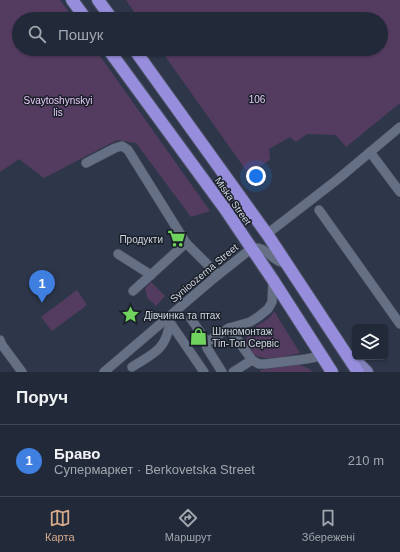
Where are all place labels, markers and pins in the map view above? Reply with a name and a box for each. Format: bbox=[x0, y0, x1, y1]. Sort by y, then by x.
supermarket icon: Продукти bbox=[166, 229, 186, 249]
place label: Продукти bbox=[119, 234, 163, 245]
pin: 1 bbox=[29, 270, 55, 303]
place icon: Дівчинка та птах bbox=[121, 305, 141, 325]
place label: Дівчинка та птах bbox=[144, 310, 220, 321]
place label: Шиномонтаж Тіп-Топ Сервіс bbox=[212, 326, 279, 349]
shop icon: Шиномонтаж Тіп-Топ Сервіс bbox=[189, 327, 209, 347]

